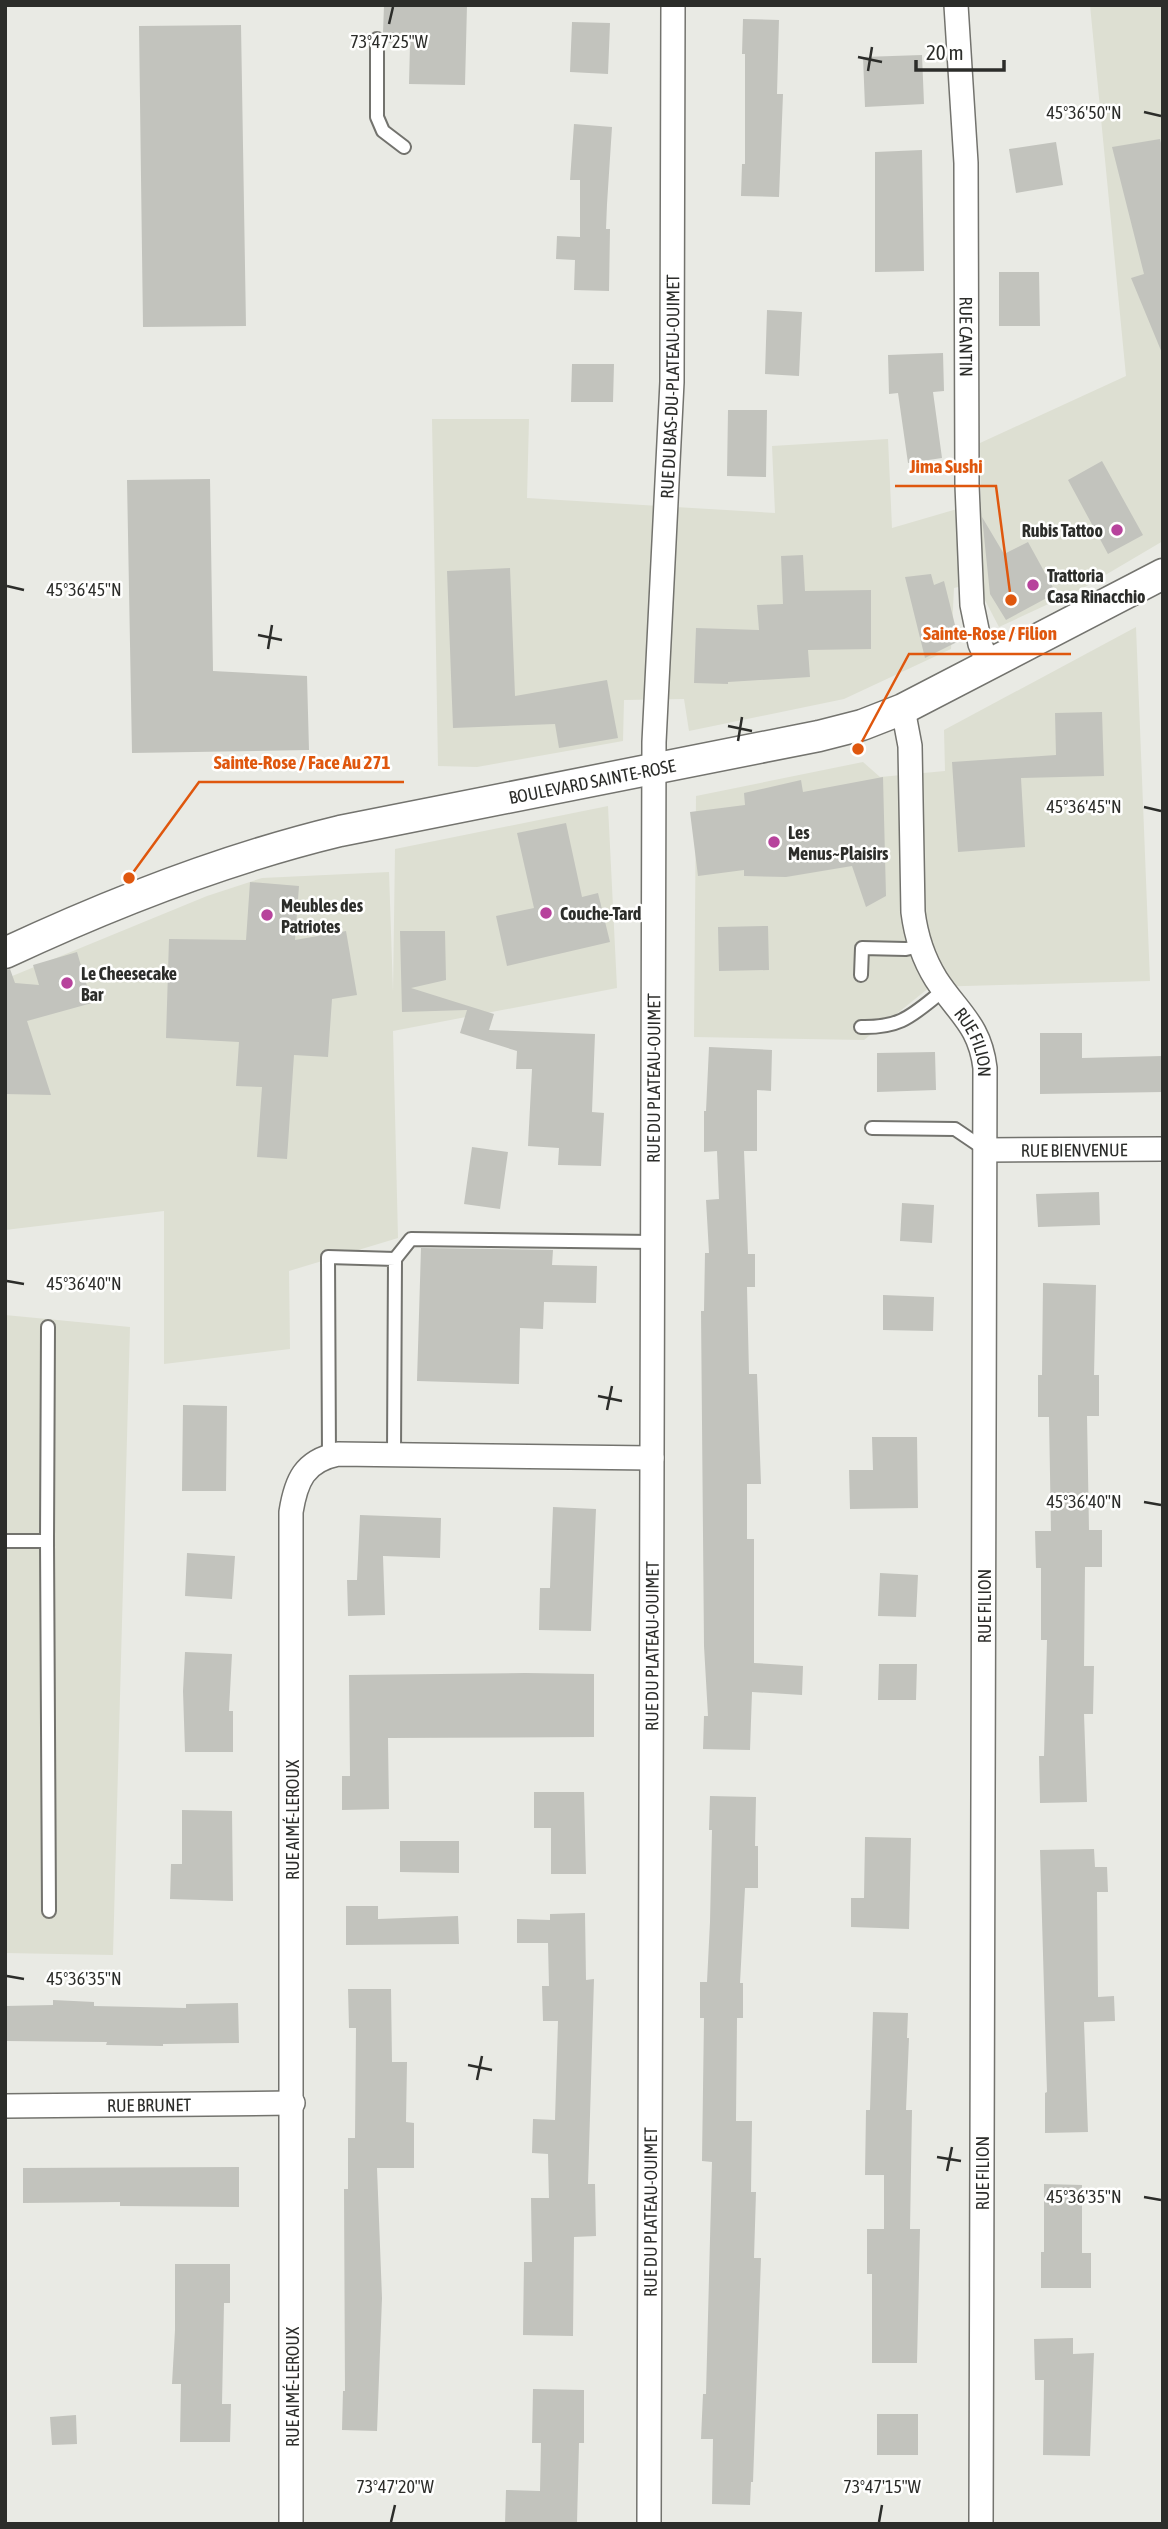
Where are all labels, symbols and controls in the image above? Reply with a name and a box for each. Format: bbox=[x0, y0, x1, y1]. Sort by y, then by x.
scale bar bbox=[916, 28, 1004, 72]
text: 73°47'25"W bbox=[350, 31, 428, 52]
text: 20 m bbox=[926, 40, 964, 64]
text: 45°36'50"N bbox=[1046, 102, 1122, 123]
street label: RUE DU BAS-DU-PLATEAU-OUIMET bbox=[656, 274, 683, 499]
street label: RUE CANTIN bbox=[956, 296, 977, 377]
callout: Jima Sushi bbox=[895, 446, 996, 486]
text: Jima Sushi bbox=[908, 455, 983, 477]
place label: Rubis Tattoo bbox=[1022, 520, 1103, 541]
marker: Rubis Tattoo bbox=[1109, 522, 1125, 538]
place label: Trattoria Casa Rinacchio bbox=[1047, 565, 1146, 607]
marker: Trattoria Casa Rinacchio bbox=[1025, 577, 1041, 593]
text: 45°36'45"N bbox=[46, 579, 122, 600]
callout: Sainte-Rose / Filion bbox=[909, 614, 1071, 654]
text: Sainte-Rose / Filion bbox=[923, 622, 1057, 644]
callout: Sainte-Rose / Face Au 271 bbox=[199, 742, 404, 782]
text: Sainte-Rose / Face Au 271 bbox=[214, 751, 390, 773]
street label: BOULEVARD SAINTE-ROSE bbox=[507, 754, 677, 808]
text: 45°36'45"N bbox=[1046, 796, 1122, 817]
place label: Les Menus~Plaisirs bbox=[788, 822, 889, 864]
marker: Les Menus~Plaisirs bbox=[766, 834, 782, 850]
place label: Meubles des Patriotes bbox=[281, 895, 364, 937]
place label: Couche-Tard bbox=[560, 903, 641, 924]
marker: Couche-Tard bbox=[538, 905, 554, 921]
marker: Meubles des Patriotes bbox=[259, 907, 275, 923]
place label: Le Cheesecake Bar bbox=[81, 963, 177, 1005]
marker: Le Cheesecake Bar bbox=[59, 975, 75, 991]
street label: RUE DU PLATEAU-OUIMET bbox=[642, 993, 664, 1163]
street label: RUE FILION bbox=[950, 1003, 996, 1077]
street label: RUE BIENVENUE bbox=[1021, 1139, 1128, 1160]
text: 45°36'40"N bbox=[46, 1273, 122, 1294]
text: 45°36'40"N bbox=[1046, 1491, 1122, 1512]
street label: RUE DU PLATEAU-OUIMET bbox=[641, 1561, 662, 1731]
street label: RUE FILION bbox=[974, 1569, 995, 1643]
street label: RUE AIMÉ-LEROUX bbox=[282, 1759, 303, 1880]
text: 45°36'35"N bbox=[46, 1968, 122, 1989]
street label: RUE BRUNET bbox=[107, 2094, 191, 2115]
street label: RUE DU PLATEAU-OUIMET bbox=[639, 2127, 661, 2297]
street label: RUE FILION bbox=[972, 2136, 993, 2210]
text: 45°36'35"N bbox=[1046, 2186, 1122, 2207]
street label: RUE AIMÉ-LEROUX bbox=[282, 2326, 303, 2447]
text: 73°47'20"W bbox=[356, 2476, 434, 2497]
text: 73°47'15"W bbox=[843, 2476, 921, 2497]

